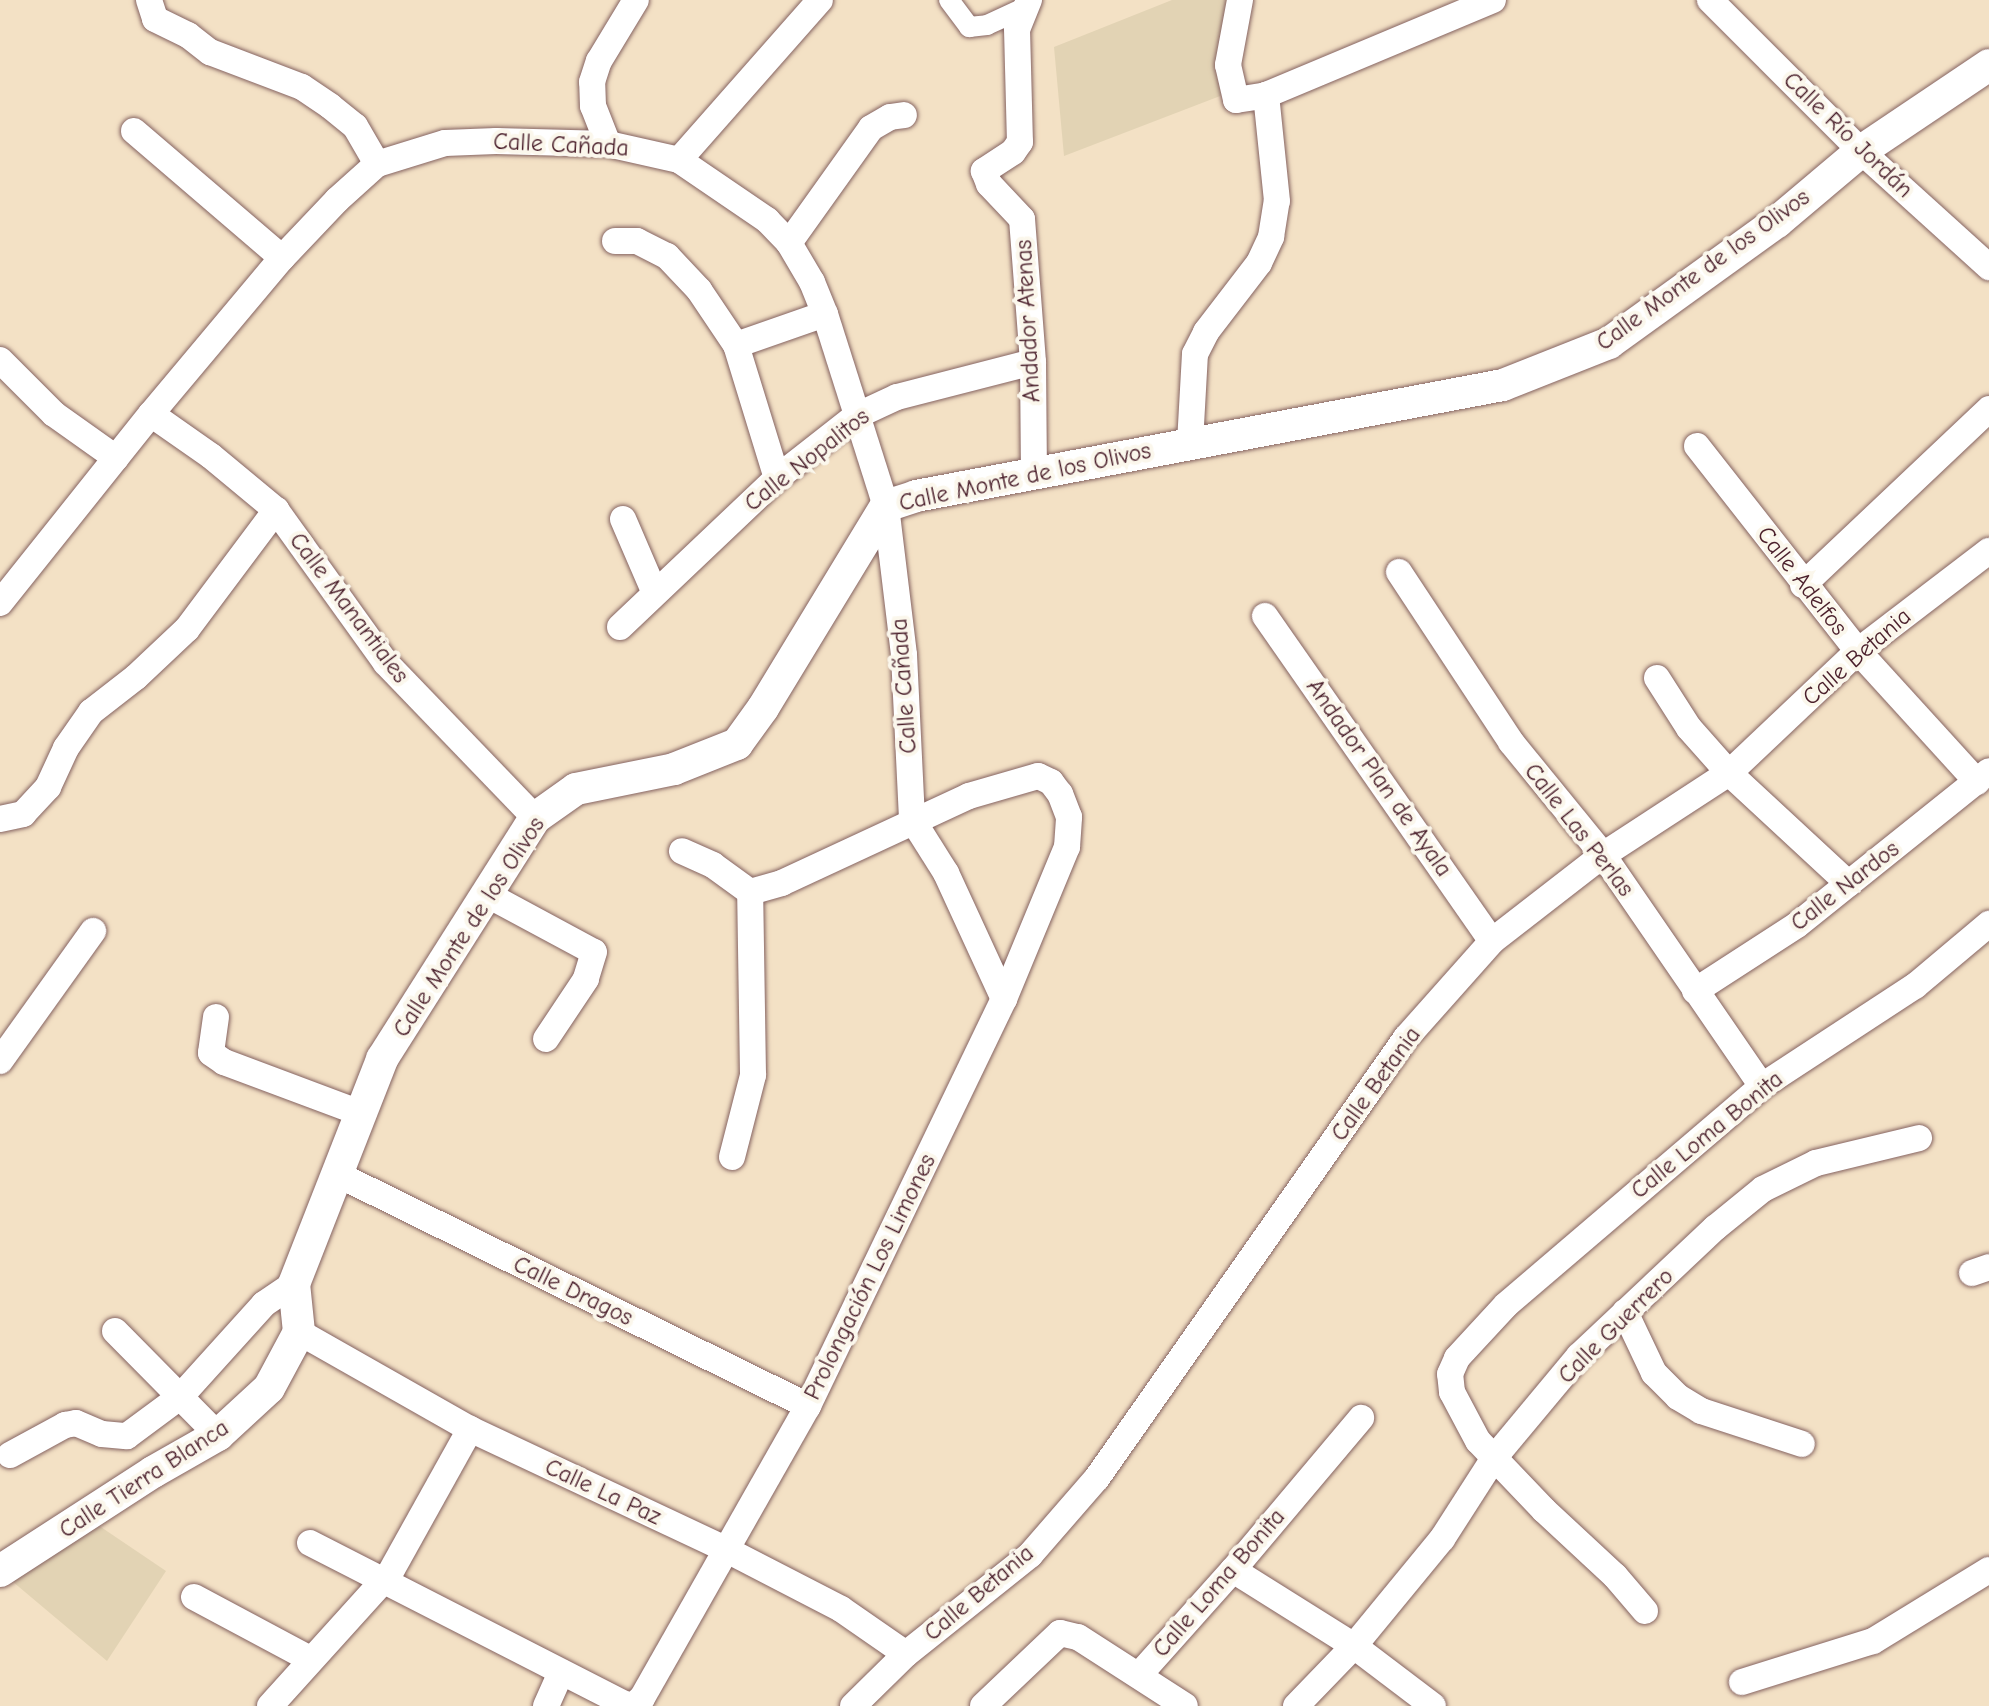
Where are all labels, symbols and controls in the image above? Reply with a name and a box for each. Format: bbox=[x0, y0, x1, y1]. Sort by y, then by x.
street label: Calle Río Jordán bbox=[1777, 66, 1919, 204]
street label: Calle Cañada bbox=[493, 127, 629, 163]
street label: Calle Monte de los Olivos bbox=[1591, 183, 1815, 357]
street label: Andador Atenas bbox=[1009, 239, 1047, 403]
street label: Calle Nopalitos bbox=[739, 402, 875, 518]
street label: Calle Monte de los Olivos bbox=[896, 436, 1154, 518]
street label: Calle Adelfos bbox=[1751, 521, 1853, 641]
street label: Calle Manantiales bbox=[283, 527, 415, 689]
street label: Calle Betania bbox=[1797, 602, 1917, 712]
street label: Calle Cañada bbox=[885, 617, 923, 755]
street label: Andador Plan de Ayala bbox=[1300, 674, 1458, 882]
street label: Calle Las Perlas bbox=[1518, 758, 1640, 902]
street label: Calle Monte de los Olivos bbox=[387, 812, 551, 1042]
street label: Calle Nardos bbox=[1785, 835, 1905, 937]
street label: Calle Betania bbox=[1325, 1021, 1427, 1147]
street label: Calle Loma Bonita bbox=[1625, 1065, 1789, 1205]
street label: Prolongación Los Limones bbox=[798, 1149, 942, 1405]
street label: Calle Dragos bbox=[509, 1250, 637, 1332]
street label: Calle Guerrero bbox=[1552, 1262, 1680, 1390]
street label: Calle Tierra Blanca bbox=[54, 1413, 234, 1545]
street label: Calle La Paz bbox=[540, 1453, 666, 1531]
street label: Calle Loma Bonita bbox=[1147, 1503, 1291, 1663]
street label: Calle Betania bbox=[918, 1539, 1040, 1647]

